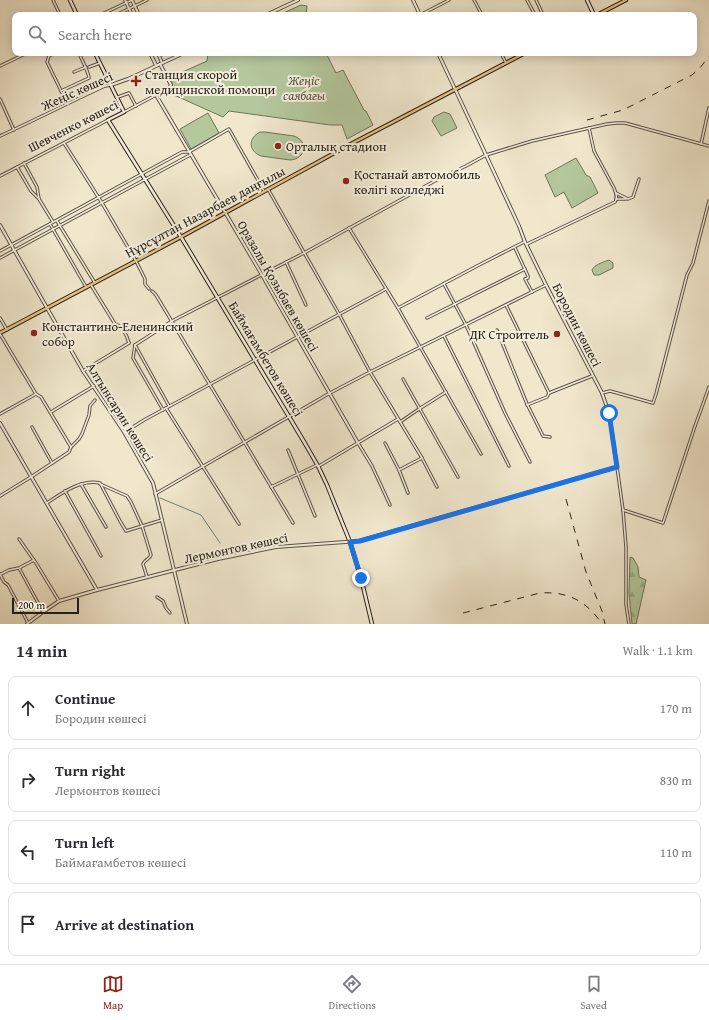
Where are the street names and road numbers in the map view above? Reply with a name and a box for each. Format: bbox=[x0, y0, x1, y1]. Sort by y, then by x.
street label: Жеңіс көшесі bbox=[37, 67, 116, 116]
street label: Шевченко көшесі bbox=[25, 95, 122, 157]
street label: Нұрсұлтан Назарбаев даңғылы bbox=[122, 162, 288, 262]
street label: Оразалы Қозыбаев көшесі bbox=[233, 217, 324, 355]
street label: Бородин көшесі bbox=[548, 280, 606, 370]
street label: Баймағамбетов көшесі bbox=[224, 298, 308, 421]
street label: Алтынсарин көшесі bbox=[82, 359, 158, 466]
street label: Лермонтов көшесі bbox=[182, 528, 290, 568]

